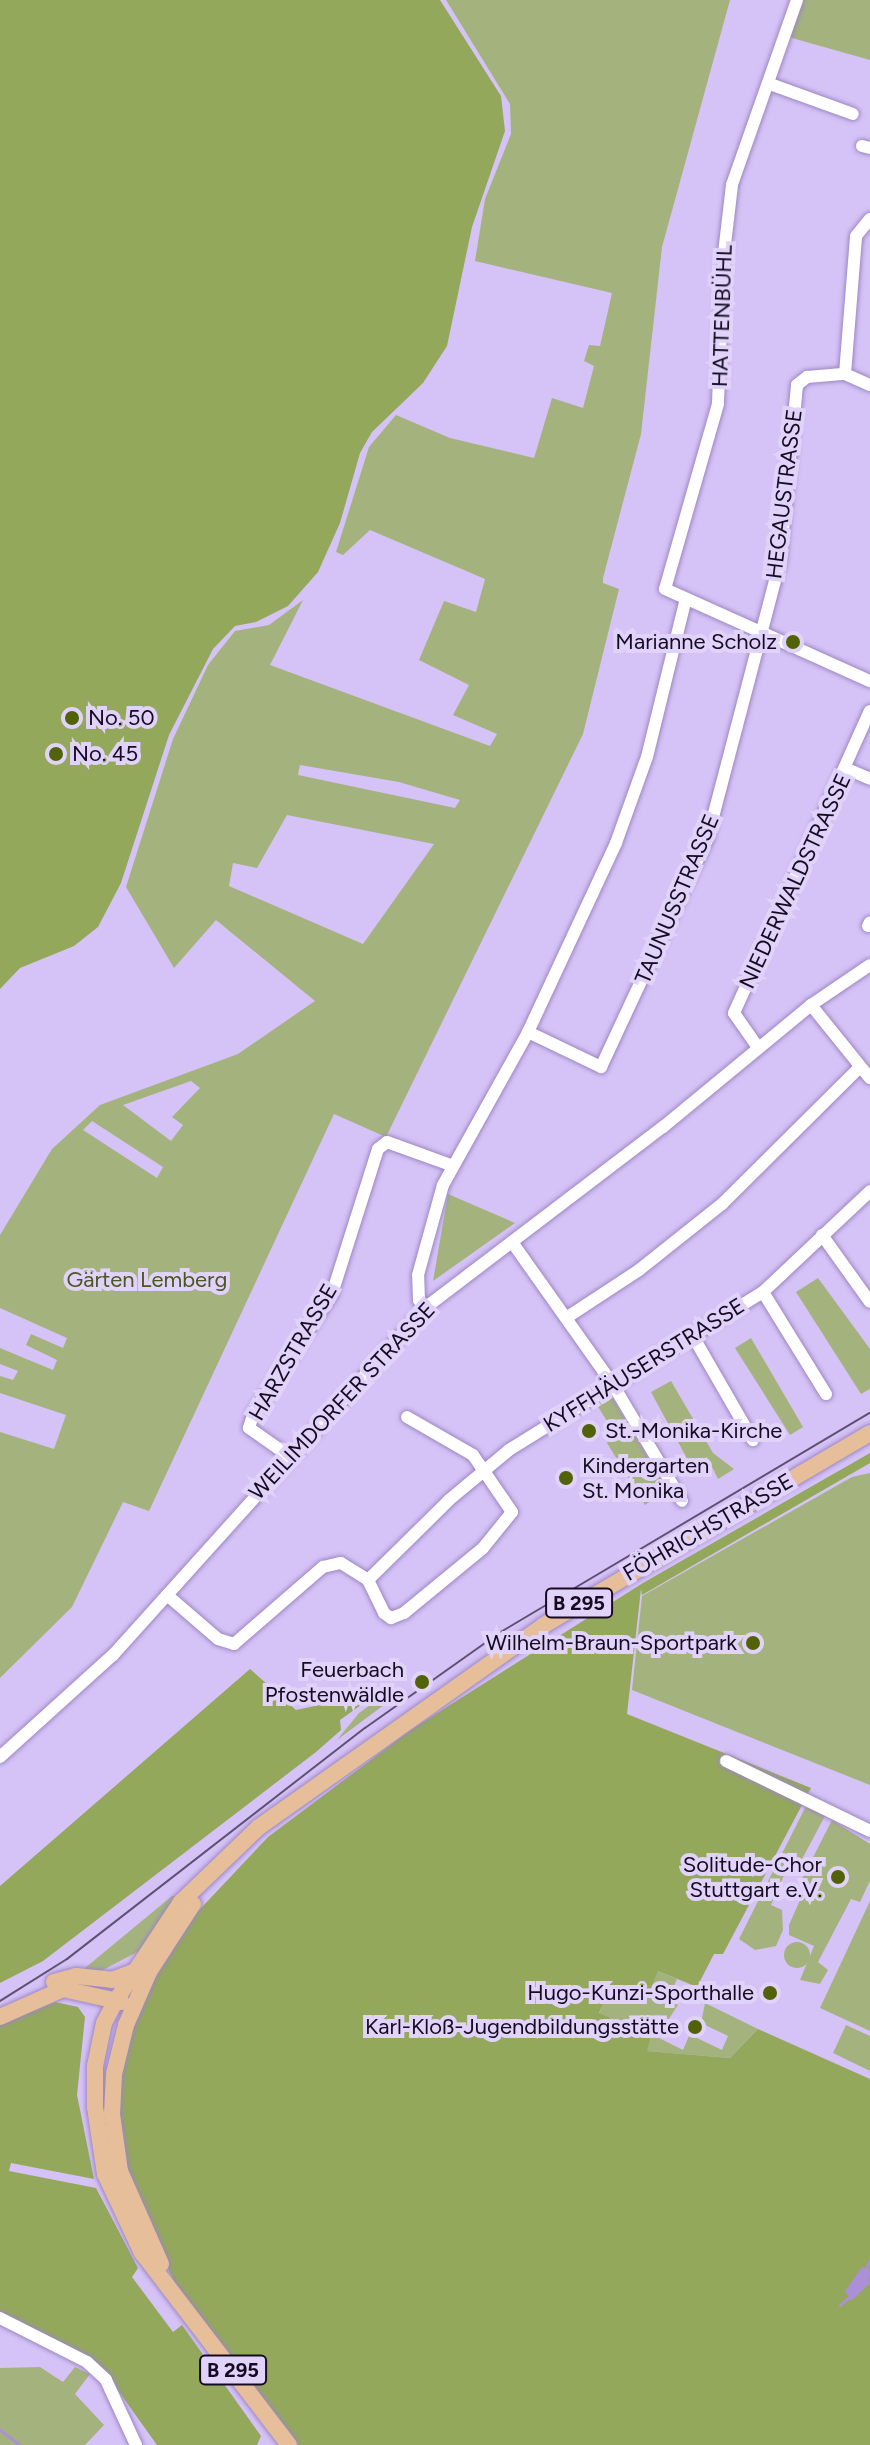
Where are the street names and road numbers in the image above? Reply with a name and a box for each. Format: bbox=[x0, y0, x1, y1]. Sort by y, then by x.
street label: HATTENBÜHL bbox=[706, 244, 738, 388]
street label: HEGAUSTRASSE bbox=[760, 408, 808, 580]
street label: NIEDERWALDSTRASSE bbox=[734, 769, 856, 993]
street label: TAUNUSSTRASSE bbox=[629, 810, 725, 988]
street label: HARZSTRASSE bbox=[243, 1279, 343, 1425]
street label: KYFFHÄUSERSTRASSE bbox=[539, 1292, 749, 1438]
street label: WEILIMDORFER STRASSE bbox=[243, 1297, 441, 1505]
street label: FÖHRICHSTRASSE bbox=[618, 1468, 798, 1586]
road number: B 295 bbox=[545, 1587, 613, 1619]
road number: B 295 bbox=[199, 2354, 267, 2386]

